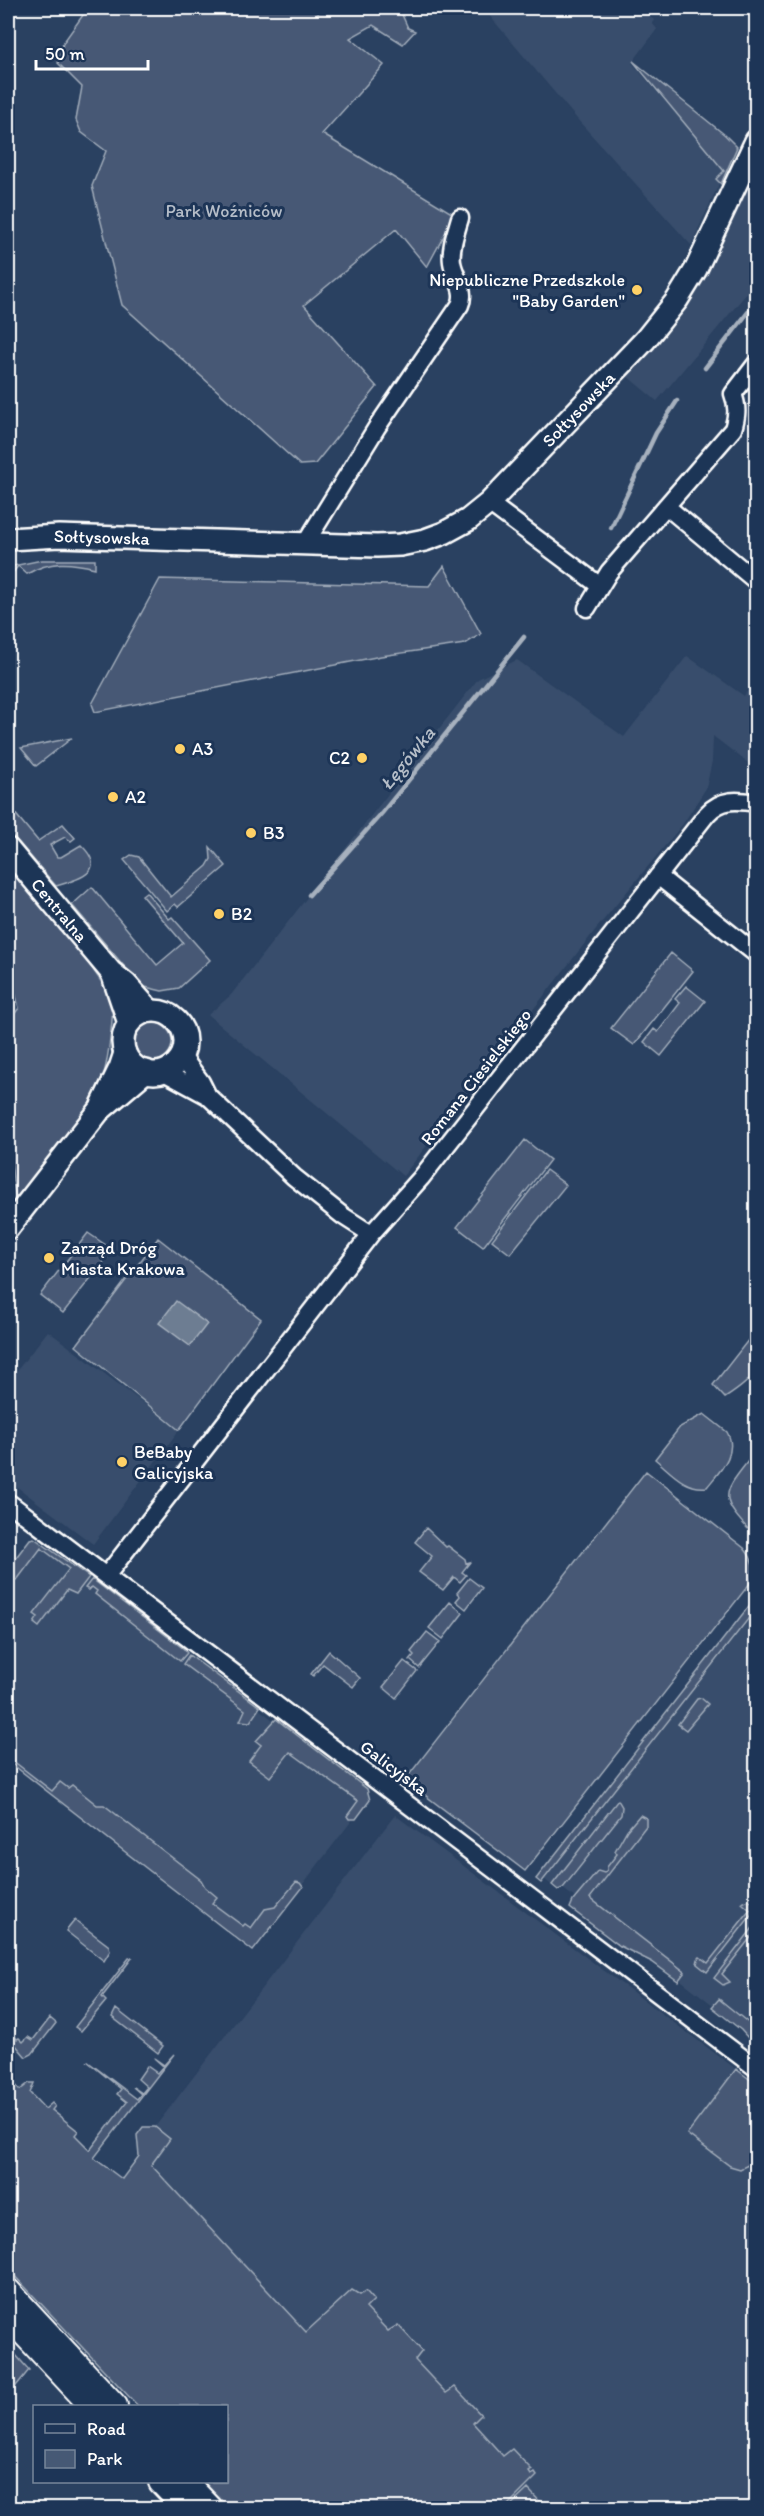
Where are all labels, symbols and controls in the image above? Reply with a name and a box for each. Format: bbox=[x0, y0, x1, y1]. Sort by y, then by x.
scale bar bbox=[36, 33, 148, 71]
text: 50 m bbox=[45, 43, 85, 65]
park label: Park Woźniców bbox=[165, 200, 283, 222]
place label: Niepubliczne Przedszkole "Baby Garden" bbox=[429, 269, 625, 312]
marker: Niepubliczne Przedszkole "Baby Garden" bbox=[630, 283, 644, 297]
street label: Sołtysowska bbox=[538, 367, 620, 452]
street label: Sołtysowska bbox=[54, 525, 151, 550]
water label: Łęgówka bbox=[374, 721, 440, 795]
place label: A3 bbox=[192, 738, 214, 760]
marker: A3 bbox=[173, 742, 187, 756]
place label: C2 bbox=[329, 747, 351, 769]
marker: C2 bbox=[355, 751, 369, 765]
place label: A2 bbox=[125, 786, 147, 808]
marker: A2 bbox=[106, 790, 120, 804]
place label: B3 bbox=[263, 822, 285, 844]
marker: B3 bbox=[244, 826, 258, 840]
street label: Centralna bbox=[26, 874, 93, 947]
place label: B2 bbox=[231, 903, 253, 925]
marker: B2 bbox=[212, 907, 226, 921]
street label: Romana Ciesielskiego bbox=[416, 1004, 536, 1150]
place label: Zarząd Dróg Miasta Krakowa bbox=[61, 1237, 185, 1280]
marker: Zarząd Dróg Miasta Krakowa bbox=[42, 1251, 56, 1265]
place label: BeBaby Galicyjska bbox=[134, 1441, 214, 1484]
marker: BeBaby Galicyjska bbox=[115, 1455, 129, 1469]
street label: Galicyjska bbox=[356, 1735, 433, 1801]
legend bbox=[33, 2405, 228, 2483]
text: Road bbox=[87, 2418, 126, 2440]
text: Park bbox=[87, 2448, 122, 2470]

